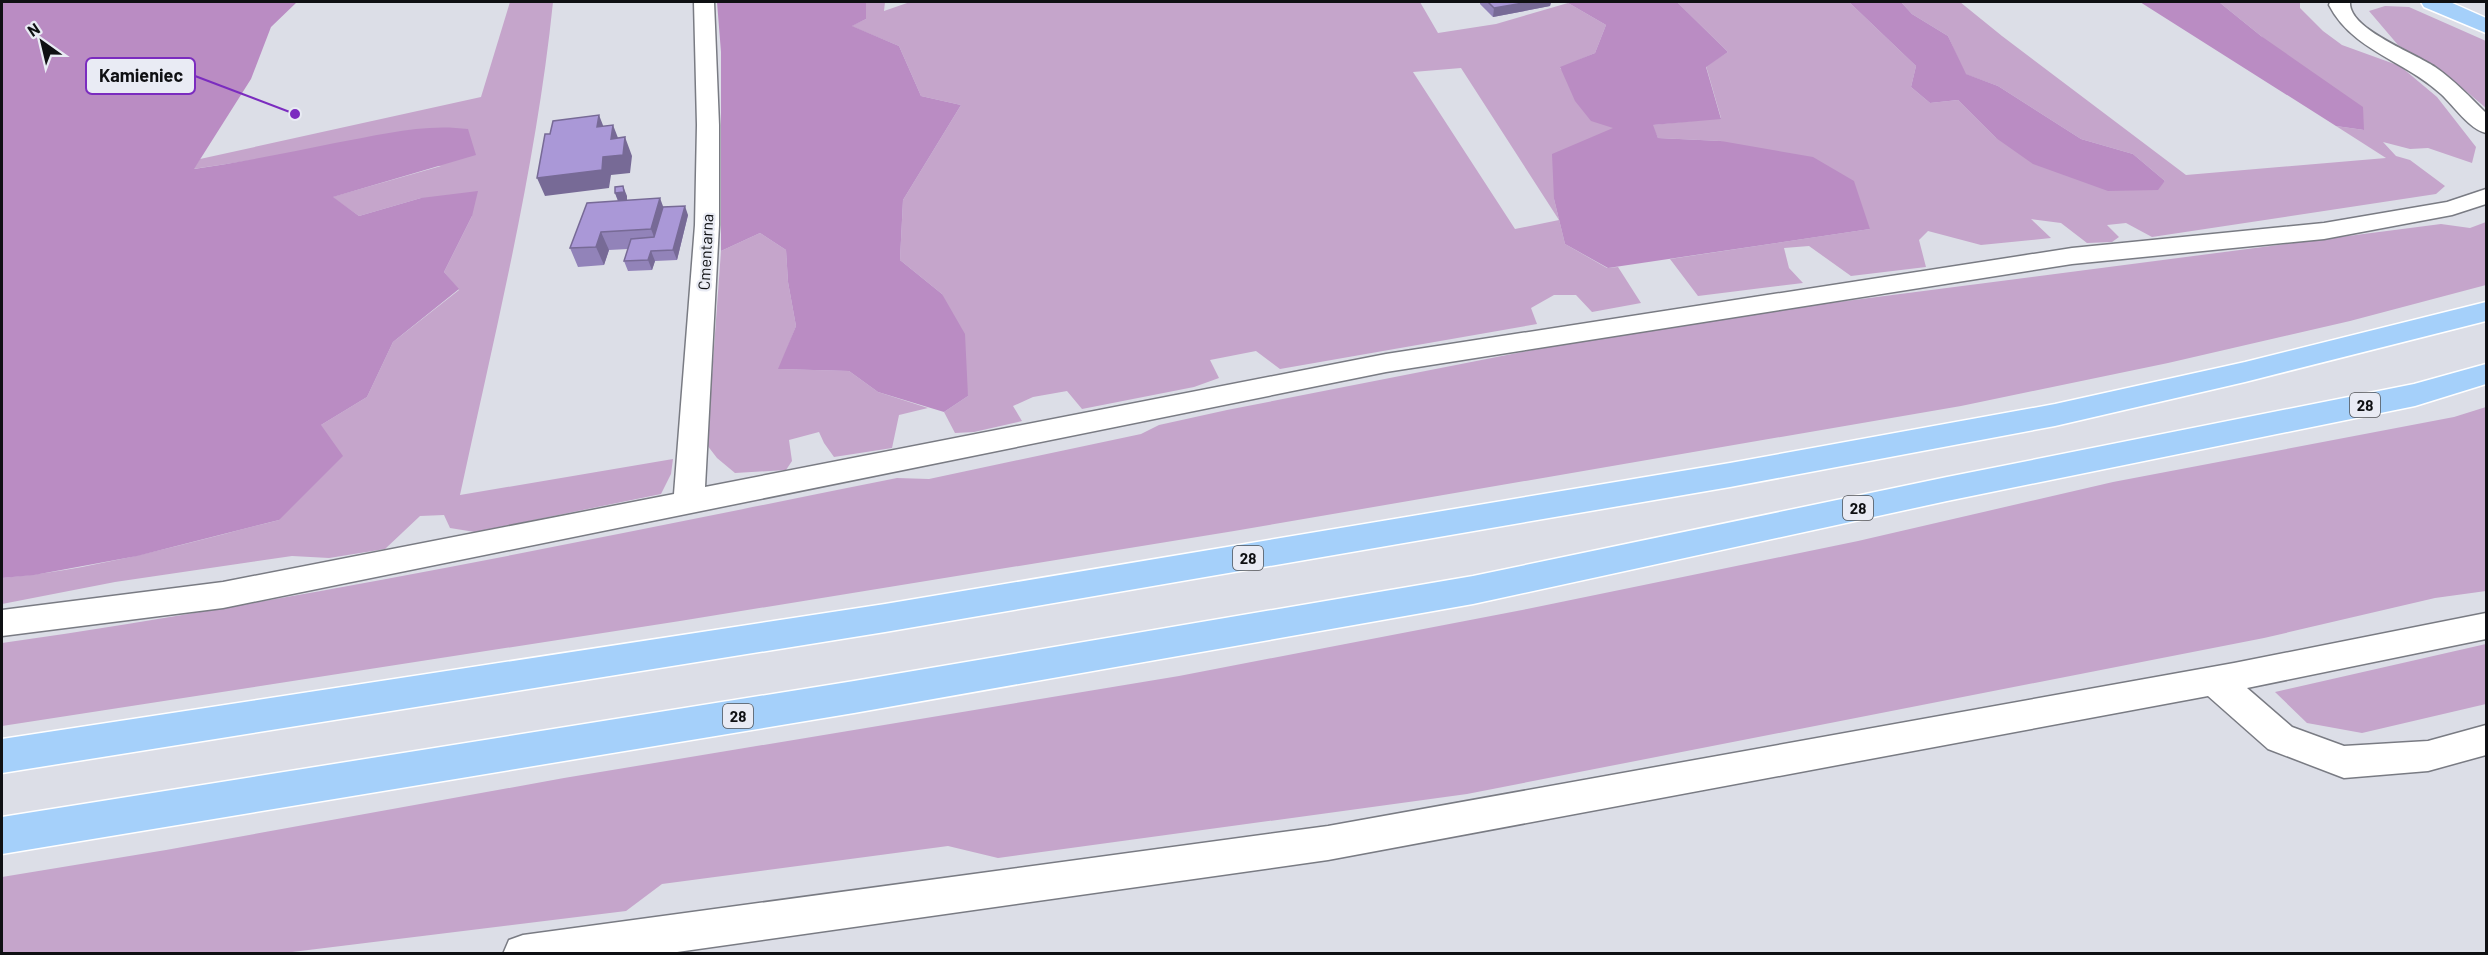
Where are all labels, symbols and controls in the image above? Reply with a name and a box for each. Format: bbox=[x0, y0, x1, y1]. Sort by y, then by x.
north arrow bbox=[12, 12, 72, 72]
text: N bbox=[24, 18, 43, 40]
callout: Kamieniec bbox=[86, 58, 195, 94]
text: Kamieniec bbox=[99, 64, 183, 86]
street label: Cmentarna bbox=[694, 213, 716, 291]
road number: 28 bbox=[2350, 393, 2380, 417]
road number: 28 bbox=[1843, 496, 1873, 520]
road number: 28 bbox=[1233, 546, 1263, 570]
road number: 28 bbox=[723, 704, 753, 728]

